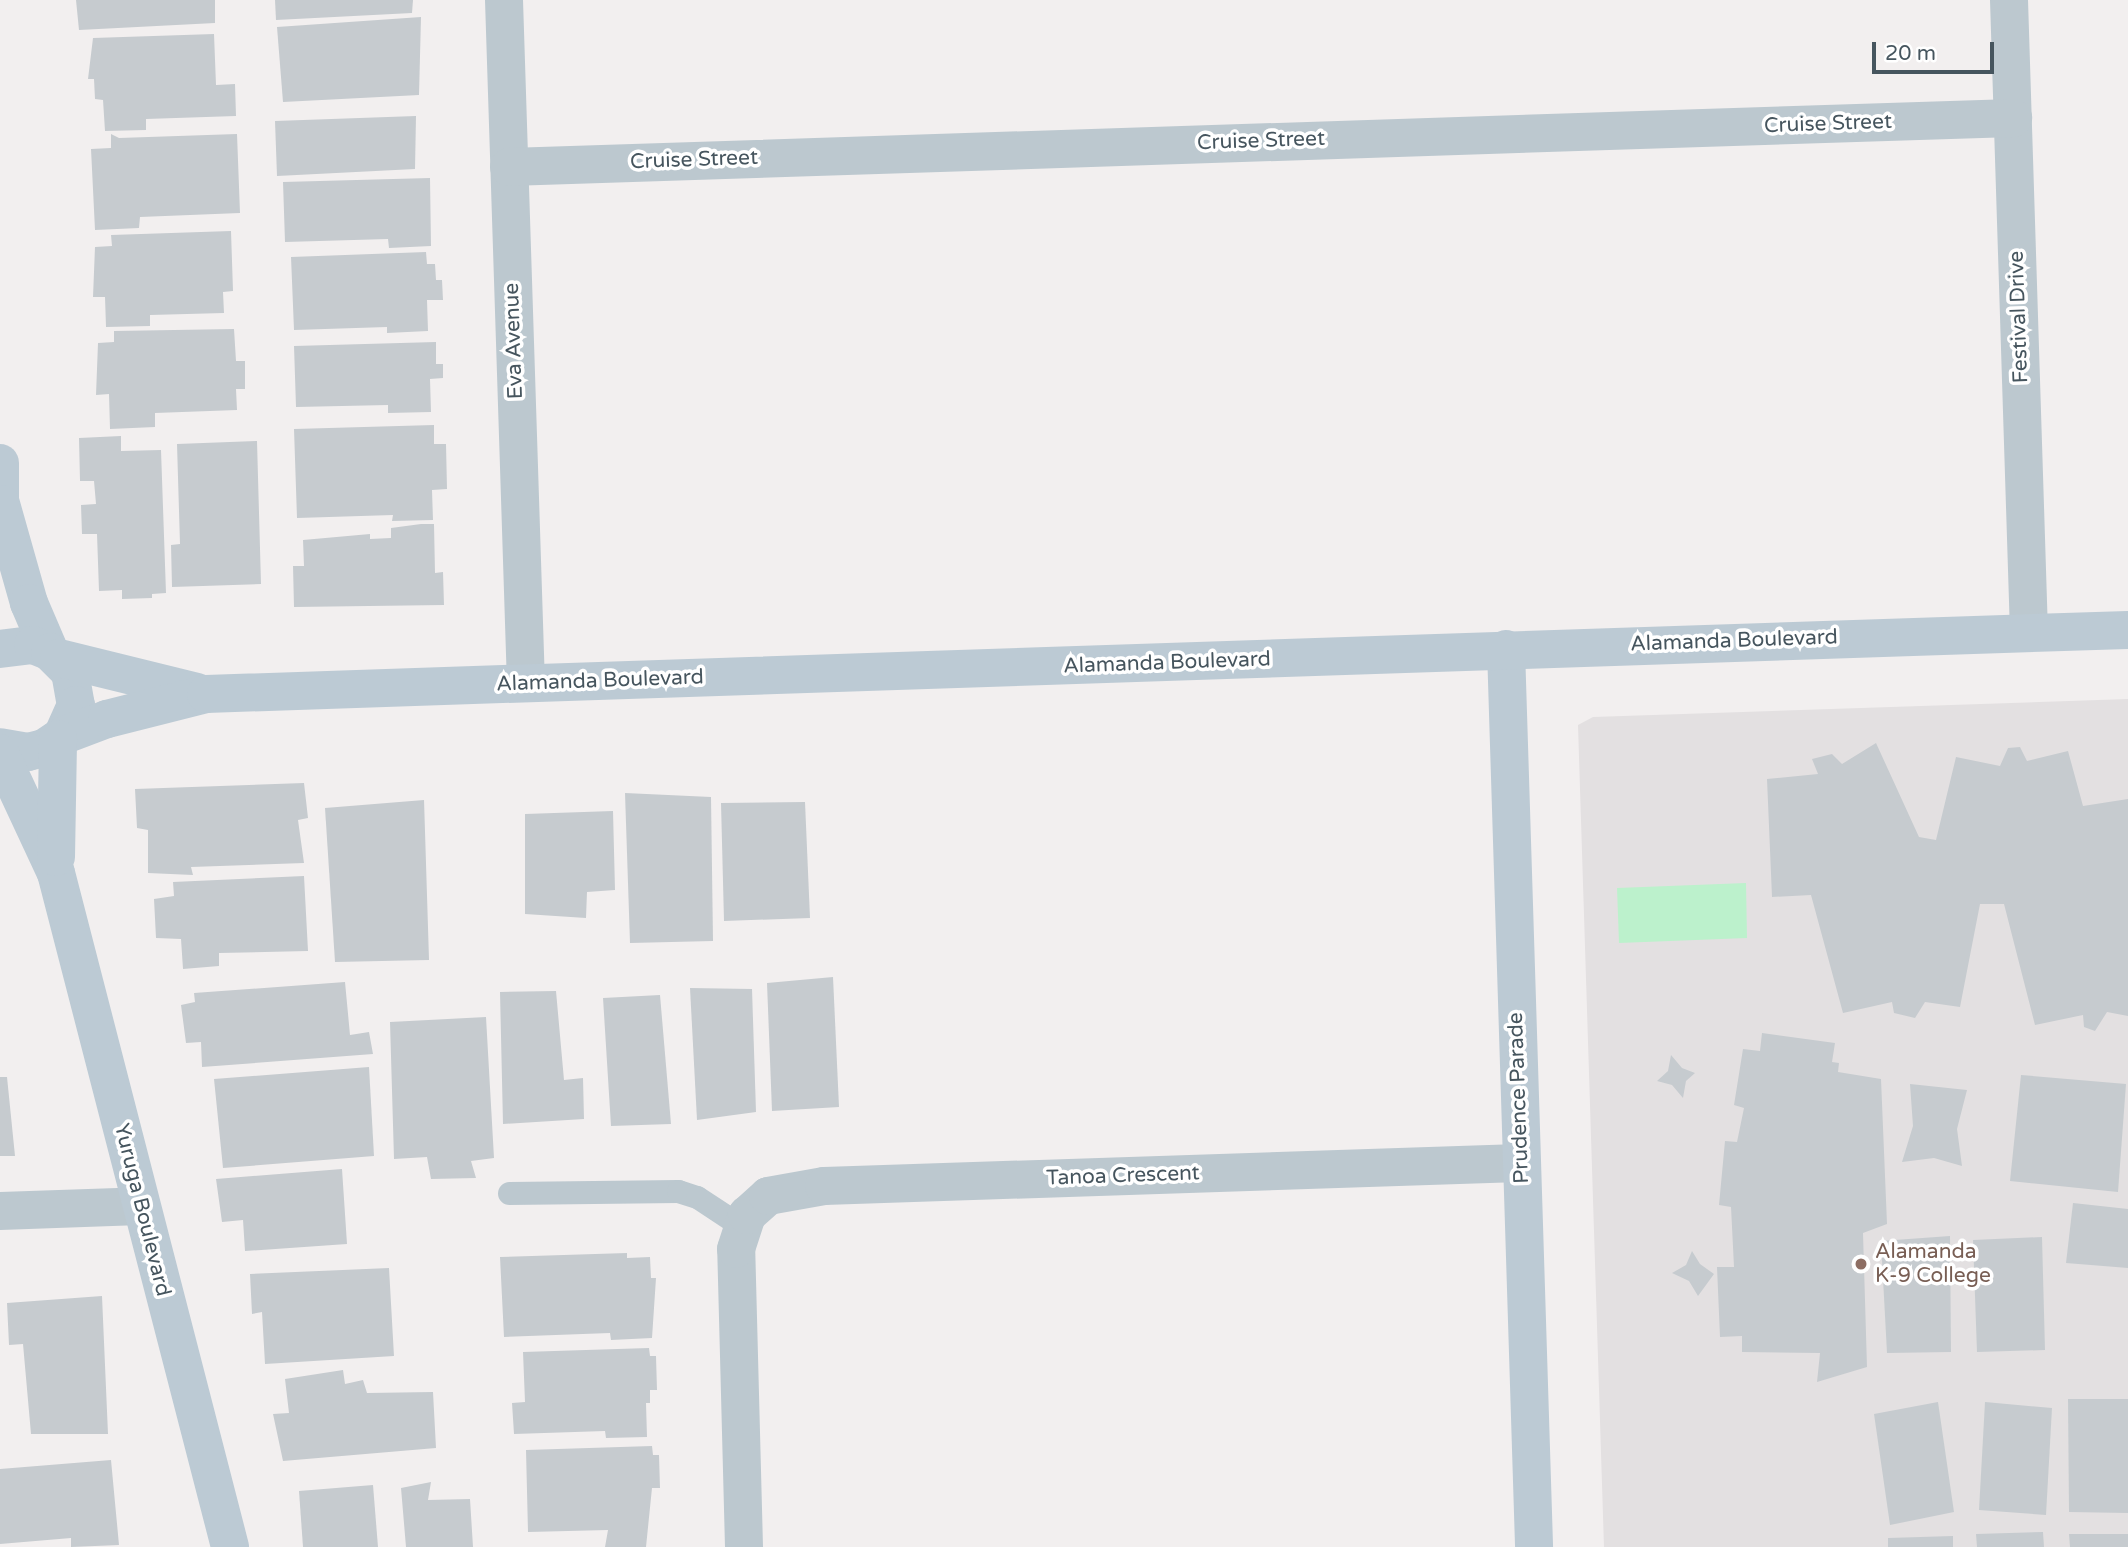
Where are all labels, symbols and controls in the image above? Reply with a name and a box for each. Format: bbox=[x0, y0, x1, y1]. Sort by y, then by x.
scale bar bbox=[1876, 28, 1998, 72]
text: 20 m bbox=[1885, 41, 1936, 66]
street label: Cruise Street bbox=[1764, 109, 1892, 139]
street label: Cruise Street bbox=[1197, 126, 1325, 156]
street label: Cruise Street bbox=[630, 145, 758, 175]
street label: Festival Drive bbox=[2004, 250, 2034, 384]
street label: Eva Avenue bbox=[499, 282, 529, 400]
street label: Alamanda Boulevard bbox=[1630, 625, 1838, 657]
street label: Alamanda Boulevard bbox=[1063, 647, 1271, 679]
street label: Alamanda Boulevard bbox=[496, 665, 704, 697]
street label: Prudence Parade bbox=[1503, 1012, 1535, 1184]
street label: Yuruga Boulevard bbox=[108, 1121, 176, 1299]
street label: Tanoa Crescent bbox=[1046, 1161, 1200, 1191]
place label: Alamanda K-9 College bbox=[1875, 1239, 1991, 1289]
marker: Alamanda K-9 College bbox=[1853, 1256, 1869, 1272]

